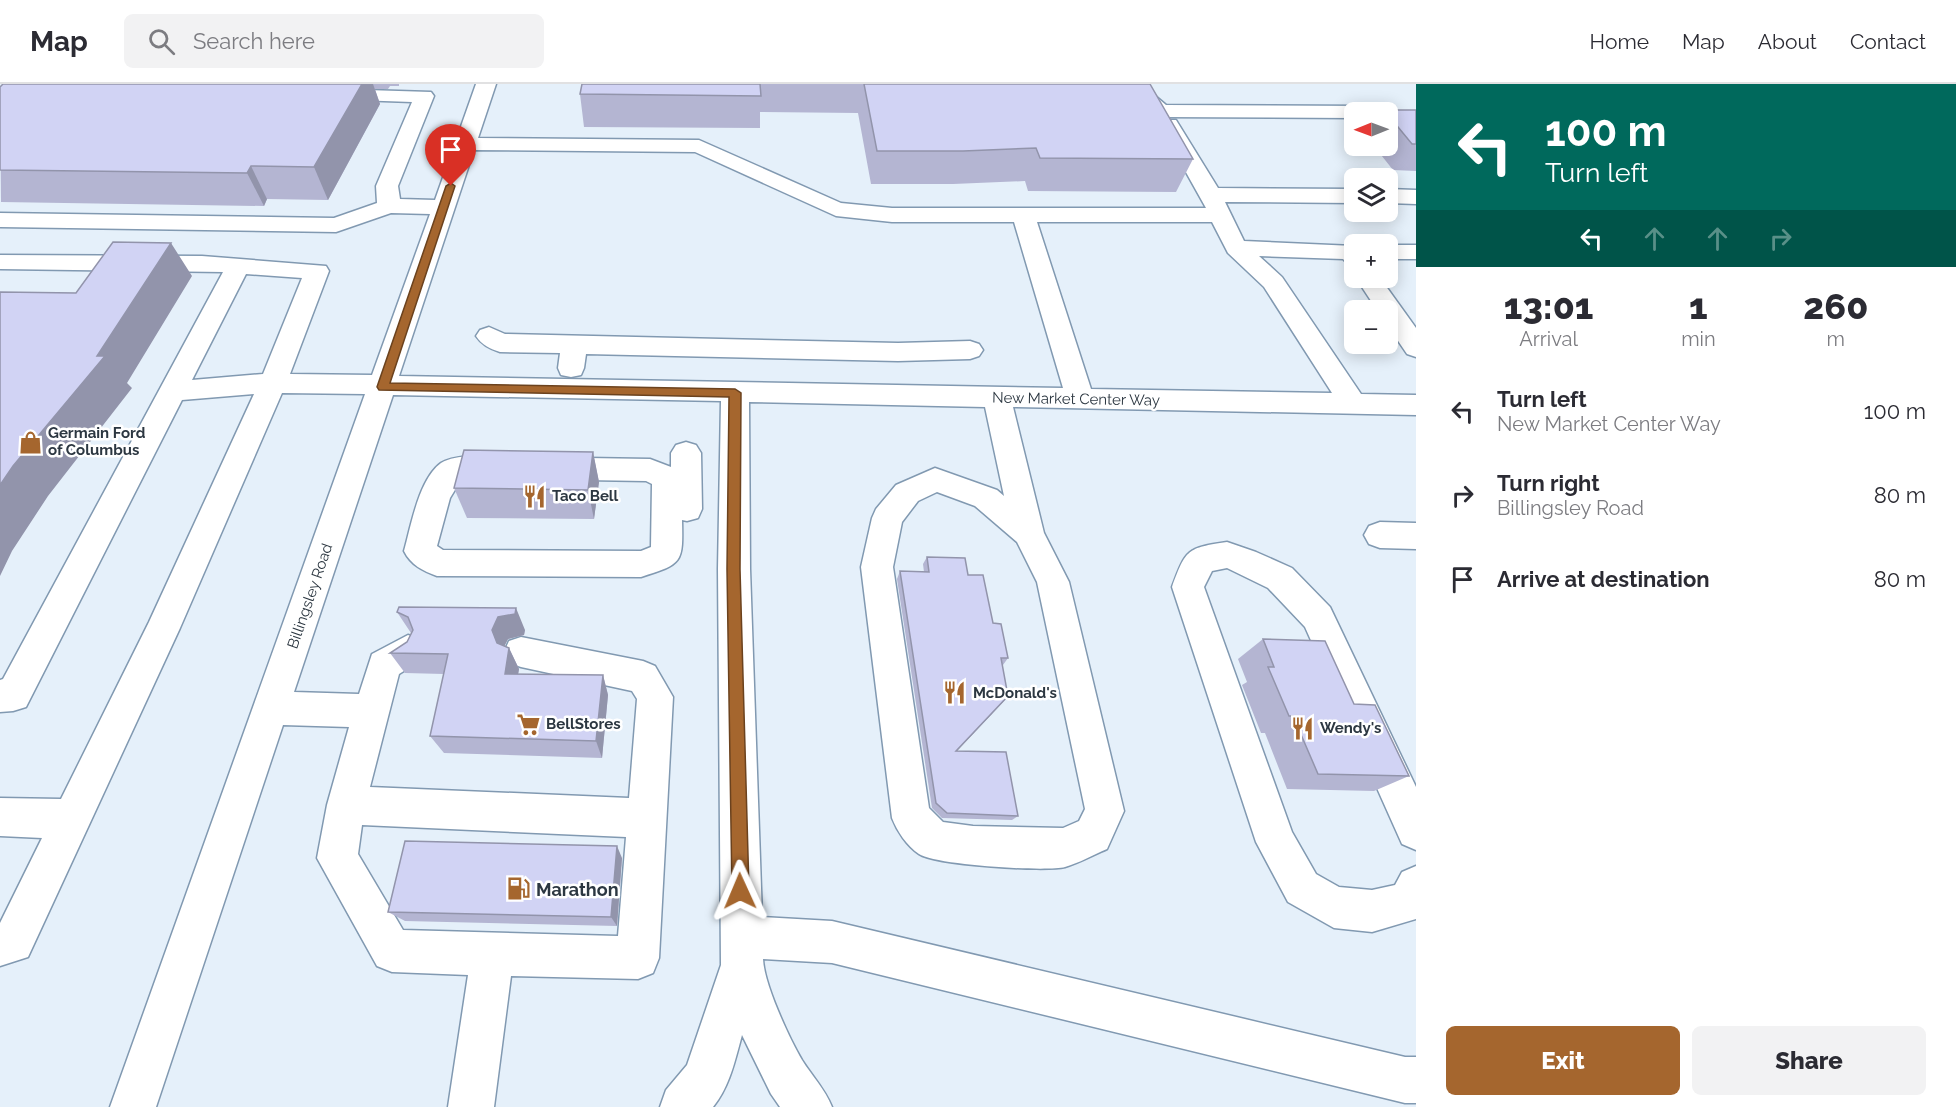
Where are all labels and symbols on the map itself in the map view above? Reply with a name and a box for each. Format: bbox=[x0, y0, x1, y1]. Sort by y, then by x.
north arrow bbox=[1344, 102, 1398, 156]
pin bbox=[425, 124, 476, 186]
street label: New Market Center Way bbox=[992, 389, 1160, 409]
place label: Germain Ford of Columbus bbox=[48, 424, 146, 459]
shop icon: Germain Ford of Columbus bbox=[17, 429, 43, 455]
restaurant icon: Taco Bell bbox=[521, 483, 547, 509]
place label: Taco Bell bbox=[552, 487, 619, 505]
street label: Billingsley Road bbox=[284, 541, 336, 651]
restaurant icon: McDonald's bbox=[942, 680, 968, 706]
place label: McDonald's bbox=[973, 684, 1057, 702]
supermarket icon: BellStores bbox=[515, 711, 541, 737]
place label: BellStores bbox=[546, 715, 621, 733]
restaurant icon: Wendy's bbox=[1289, 715, 1315, 741]
place label: Wendy's bbox=[1320, 719, 1381, 737]
position arrow bbox=[708, 859, 772, 923]
fuel station icon: Marathon bbox=[505, 876, 531, 902]
place label: Marathon bbox=[536, 879, 619, 900]

